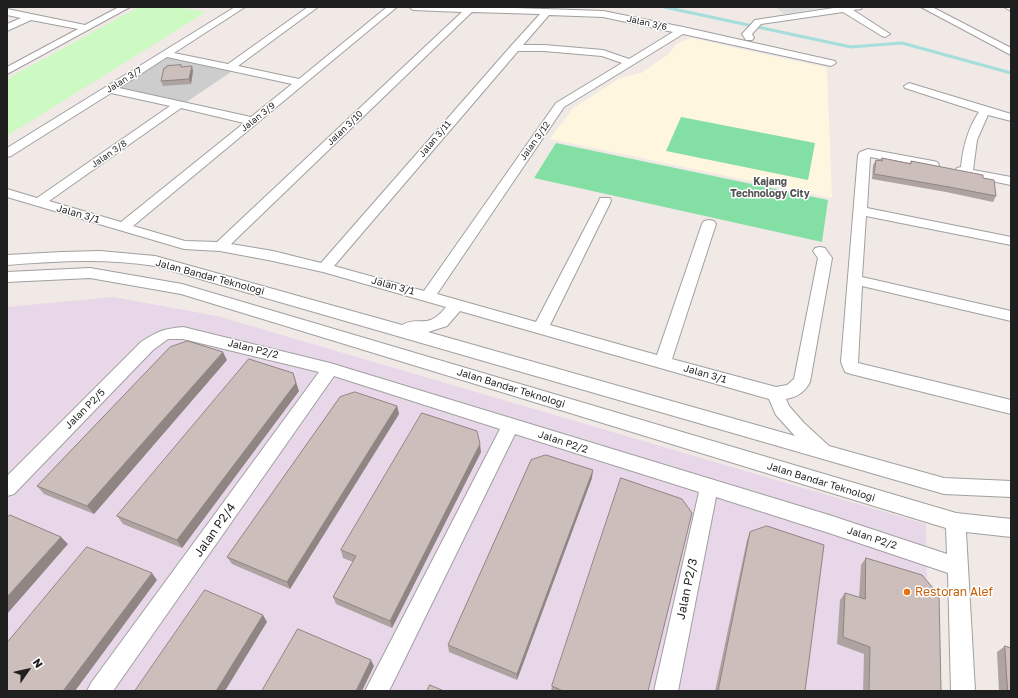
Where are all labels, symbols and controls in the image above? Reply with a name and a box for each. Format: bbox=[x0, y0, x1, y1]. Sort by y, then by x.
street label: Jalan 3/6 bbox=[626, 13, 668, 33]
street label: Jalan 3/7 bbox=[104, 65, 144, 95]
street label: Jalan 3/9 bbox=[239, 100, 277, 134]
street label: Jalan 3/10 bbox=[325, 108, 365, 148]
street label: Jalan 3/11 bbox=[417, 119, 453, 159]
street label: Jalan 3/12 bbox=[518, 119, 552, 163]
street label: Jalan 3/8 bbox=[89, 138, 129, 170]
district label: Kajang Technology City bbox=[730, 176, 810, 200]
street label: Jalan 3/1 bbox=[55, 202, 101, 226]
street label: Jalan Bandar Teknologi bbox=[154, 257, 266, 297]
street label: Jalan 3/1 bbox=[370, 274, 416, 298]
street label: Jalan P2/2 bbox=[226, 337, 280, 361]
street label: Jalan 3/1 bbox=[682, 362, 728, 386]
street label: Jalan Bandar Teknologi bbox=[456, 366, 566, 410]
street label: Jalan P2/5 bbox=[62, 386, 108, 432]
street label: Jalan P2/2 bbox=[537, 428, 589, 456]
street label: Jalan Bandar Teknologi bbox=[766, 460, 876, 504]
street label: Jalan P2/4 bbox=[191, 500, 239, 560]
street label: Jalan P2/2 bbox=[846, 524, 898, 552]
street label: Jalan P2/3 bbox=[674, 557, 700, 621]
place label: Restoran Alef bbox=[915, 585, 993, 599]
marker: Restoran Alef bbox=[902, 587, 912, 597]
north arrow bbox=[8, 650, 48, 690]
text: N bbox=[31, 656, 46, 670]

